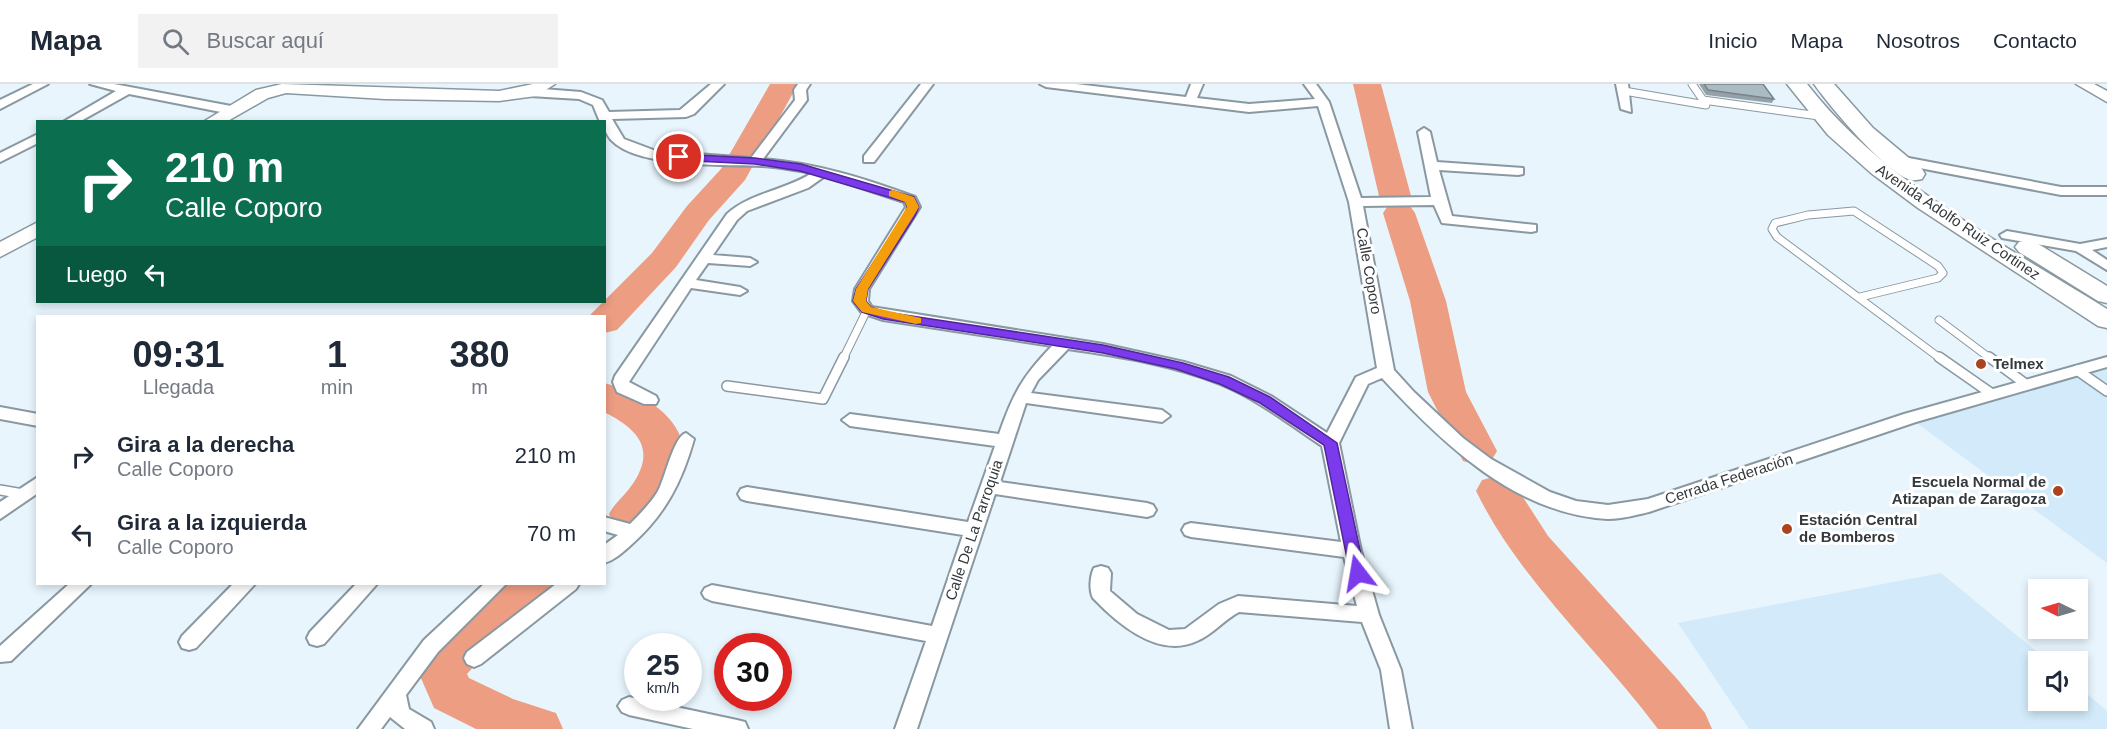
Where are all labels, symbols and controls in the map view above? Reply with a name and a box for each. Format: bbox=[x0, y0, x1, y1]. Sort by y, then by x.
search box bbox=[138, 14, 558, 68]
text: Mapa bbox=[30, 25, 102, 56]
icon: search bbox=[159, 25, 192, 58]
text: Buscar aquí bbox=[207, 28, 324, 53]
text: Inicio bbox=[1708, 29, 1757, 52]
text: Mapa bbox=[1790, 29, 1843, 52]
text: Nosotros bbox=[1876, 29, 1960, 52]
text: Contacto bbox=[1993, 29, 2077, 52]
pin bbox=[653, 131, 704, 182]
icon: arrive bbox=[662, 140, 695, 173]
icon: right bbox=[66, 144, 144, 222]
text: 210 m bbox=[165, 144, 284, 191]
street label: Avenida Adolfo Ruiz Cortinez bbox=[1873, 160, 2043, 283]
text: Calle Coporo bbox=[165, 193, 323, 223]
street label: Calle Coporo bbox=[1354, 226, 1385, 315]
icon: left bbox=[139, 258, 172, 291]
text: Luego bbox=[66, 262, 127, 287]
text: 09:31 bbox=[132, 334, 224, 375]
text: 1 bbox=[327, 334, 347, 375]
text: 380 bbox=[449, 334, 510, 375]
place label: Telmex bbox=[1993, 355, 2044, 372]
marker: Telmex bbox=[1974, 357, 1988, 371]
text: Llegada bbox=[143, 376, 214, 398]
text: min bbox=[321, 376, 353, 398]
text: m bbox=[471, 376, 488, 398]
text: Gira a la derecha bbox=[117, 432, 294, 457]
icon: right bbox=[66, 440, 99, 473]
text: 210 m bbox=[515, 443, 576, 468]
street label: Cerrada Federación bbox=[1663, 450, 1795, 507]
street label: Calle De La Parroquia bbox=[941, 457, 1006, 602]
text: Calle Coporo bbox=[117, 458, 234, 480]
place label: Escuela Normal de Atizapan de Zaragoza bbox=[1892, 473, 2047, 507]
marker: Escuela Normal de Atizapan de Zaragoza bbox=[2051, 484, 2065, 498]
text: Gira a la izquierda bbox=[117, 510, 307, 535]
place label: Estación Central de Bomberos bbox=[1799, 511, 1917, 545]
icon: left bbox=[66, 518, 99, 551]
text: 70 m bbox=[527, 521, 576, 546]
marker: Estación Central de Bomberos bbox=[1780, 522, 1794, 536]
text: Calle Coporo bbox=[117, 536, 234, 558]
position arrow bbox=[1326, 541, 1390, 605]
north arrow bbox=[2028, 579, 2088, 639]
map controls bbox=[2028, 579, 2088, 711]
speed limit sign: 30 bbox=[714, 633, 792, 711]
text: 25 bbox=[646, 648, 680, 681]
button: sound bbox=[2028, 651, 2088, 711]
text: km/h bbox=[647, 679, 679, 696]

